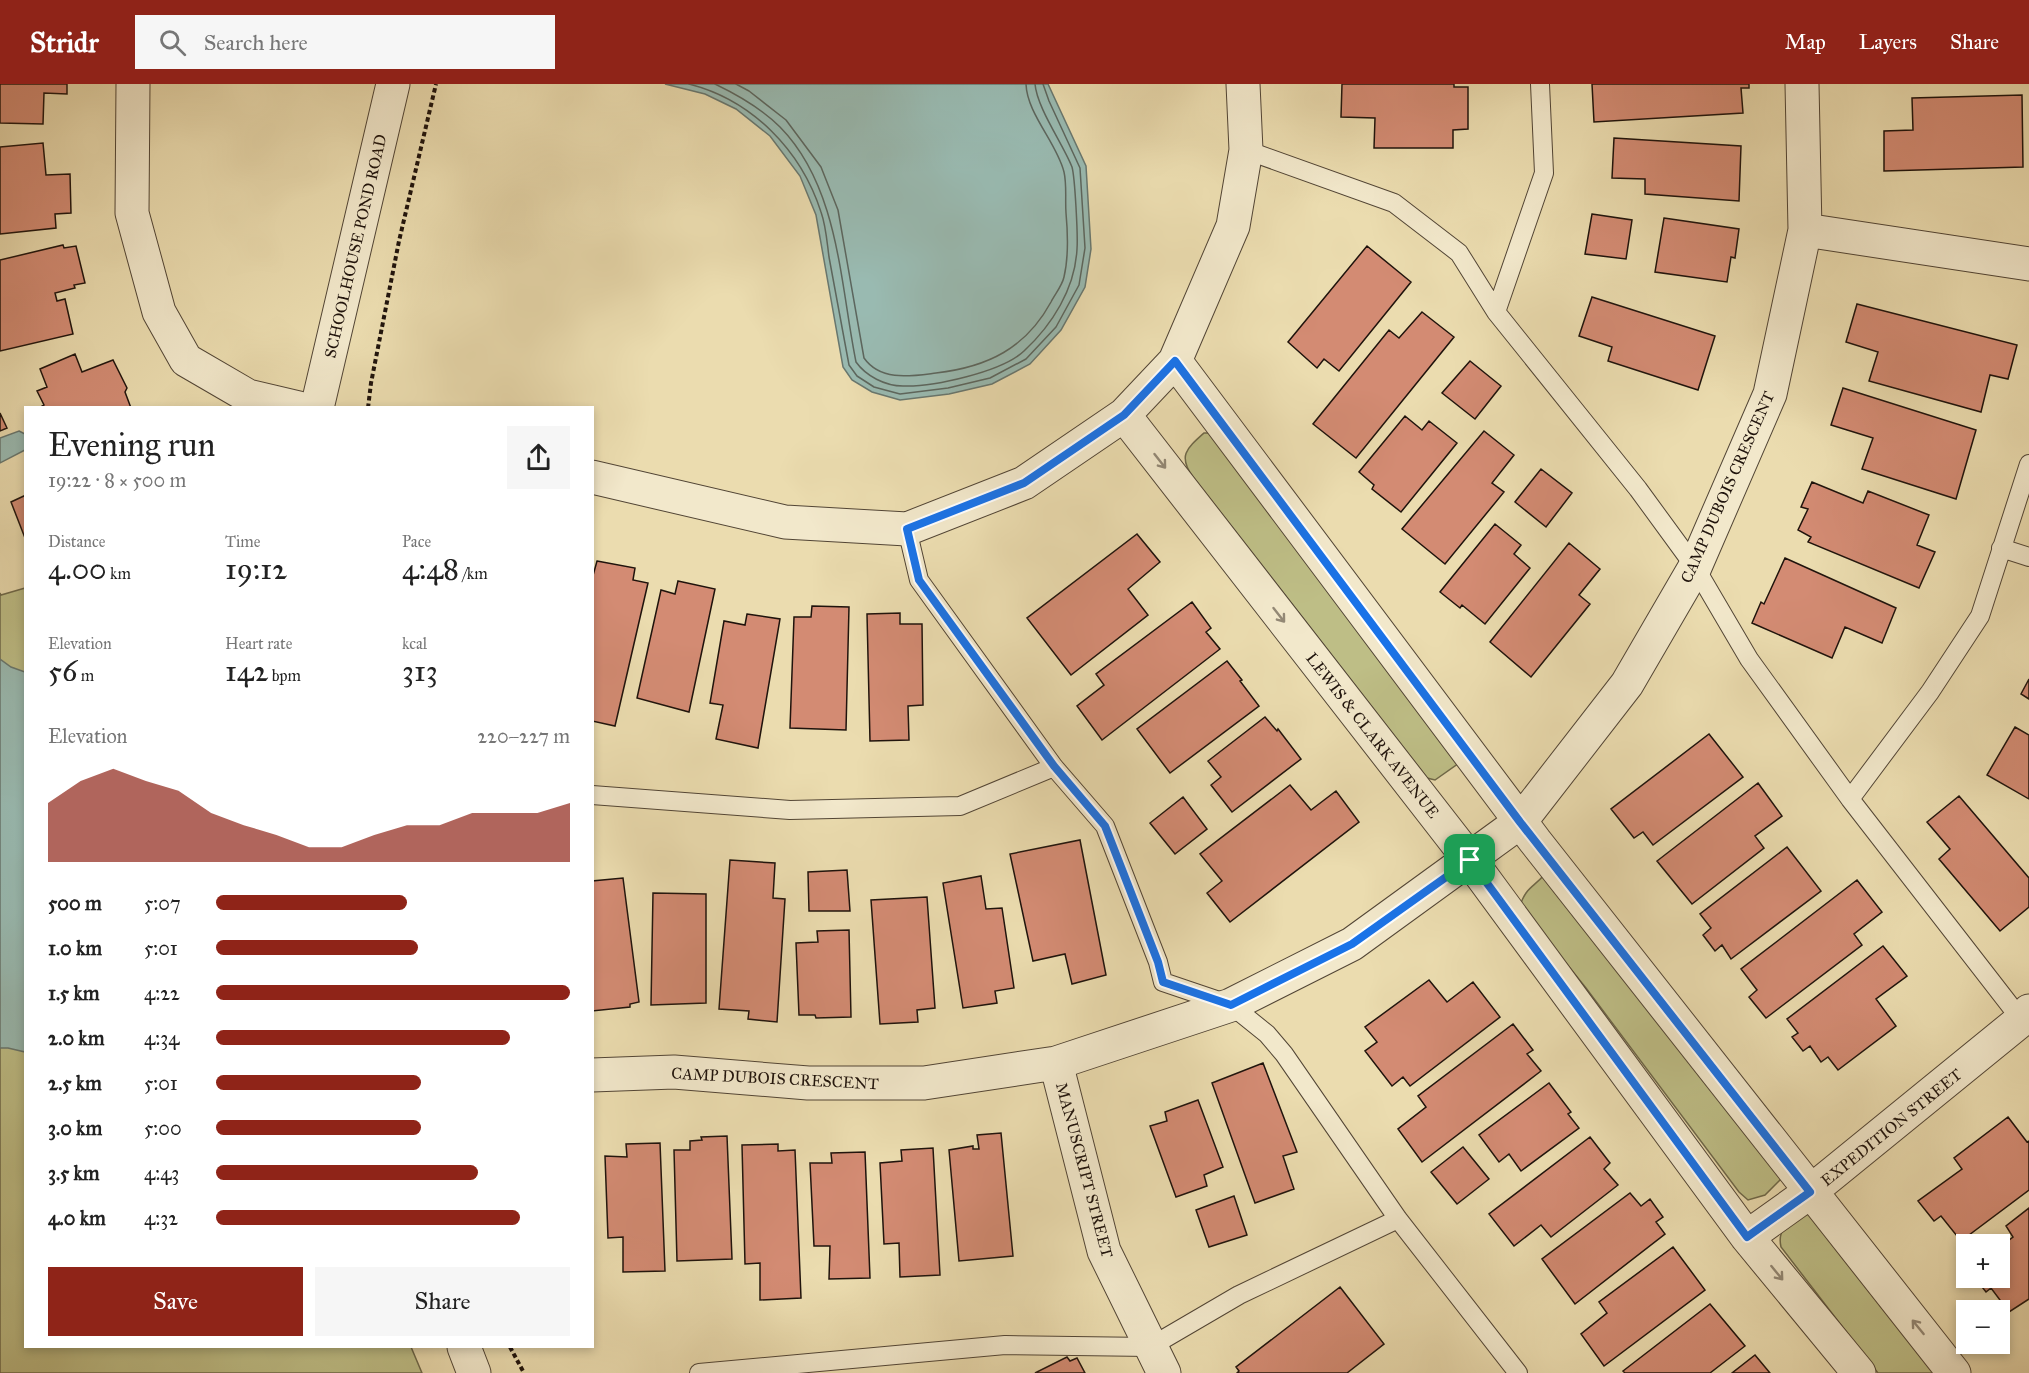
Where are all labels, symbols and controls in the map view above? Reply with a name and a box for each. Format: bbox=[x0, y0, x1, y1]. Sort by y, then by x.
search box bbox=[135, 15, 555, 69]
text: Stridr bbox=[30, 25, 99, 60]
icon: search bbox=[156, 26, 189, 59]
text: Search here bbox=[204, 29, 308, 56]
text: Map bbox=[1785, 29, 1826, 55]
text: Layers bbox=[1859, 29, 1917, 55]
text: Share bbox=[1950, 29, 1999, 55]
street label: SCHOOLHOUSE POND ROAD bbox=[320, 132, 391, 360]
street label: CAMP DUBOIS CRESCENT bbox=[1677, 388, 1778, 586]
text: Evening run bbox=[48, 425, 215, 465]
button: share bbox=[507, 426, 570, 489]
one-way arrow bbox=[1153, 452, 1166, 468]
text: 19:22 · 8 × 500 m bbox=[48, 468, 186, 492]
text: Distance bbox=[48, 532, 105, 551]
text: Time bbox=[225, 532, 260, 551]
text: Pace bbox=[402, 532, 431, 551]
text: 4.00 bbox=[48, 551, 107, 587]
text: 19:12 bbox=[225, 551, 287, 587]
text: 4:48 bbox=[402, 551, 459, 587]
text: km bbox=[107, 564, 131, 583]
text: /km bbox=[459, 564, 488, 583]
one-way arrow bbox=[1273, 607, 1286, 623]
text: Elevation bbox=[48, 634, 112, 653]
text: Heart rate bbox=[225, 634, 292, 653]
text: kcal bbox=[402, 634, 427, 653]
street label: LEWIS & CLARK AVENUE bbox=[1302, 649, 1443, 822]
text: 56 bbox=[48, 653, 77, 689]
text: 142 bbox=[225, 653, 268, 689]
text: 313 bbox=[402, 653, 438, 689]
text: m bbox=[77, 666, 94, 685]
text: bpm bbox=[268, 666, 301, 685]
text: Elevation bbox=[48, 724, 127, 748]
text: 220–227 m bbox=[477, 724, 570, 748]
pin bbox=[1444, 834, 1495, 885]
icon: arrive bbox=[1453, 843, 1486, 876]
text: 500 m bbox=[48, 891, 102, 915]
text: 5:07 bbox=[144, 891, 181, 915]
text: 1.0 km bbox=[48, 936, 102, 960]
text: 5:01 bbox=[144, 936, 178, 960]
text: 1.5 km bbox=[48, 981, 99, 1005]
text: 4:22 bbox=[144, 981, 180, 1005]
text: 2.0 km bbox=[48, 1026, 104, 1050]
text: 4:34 bbox=[144, 1026, 179, 1050]
street label: CAMP DUBOIS CRESCENT bbox=[671, 1064, 879, 1093]
street label: EXPEDITION STREET bbox=[1817, 1065, 1966, 1190]
text: 2.5 km bbox=[48, 1071, 102, 1095]
text: 5:01 bbox=[144, 1071, 178, 1095]
street label: MANUSCRIPT STREET bbox=[1052, 1080, 1117, 1260]
text: 3.0 km bbox=[48, 1116, 102, 1140]
text: 5:00 bbox=[144, 1116, 182, 1140]
text: 3.5 km bbox=[48, 1161, 100, 1185]
text: 4:43 bbox=[144, 1161, 179, 1185]
text: 4.0 km bbox=[48, 1206, 106, 1230]
text: 4:32 bbox=[144, 1206, 178, 1230]
map controls bbox=[1956, 1234, 2010, 1354]
button: + bbox=[1956, 1234, 2010, 1288]
one-way arrow bbox=[1770, 1265, 1784, 1280]
button: Save bbox=[48, 1267, 303, 1336]
button: Share bbox=[315, 1267, 570, 1336]
button: − bbox=[1956, 1300, 2010, 1354]
one-way arrow bbox=[1911, 1319, 1924, 1335]

